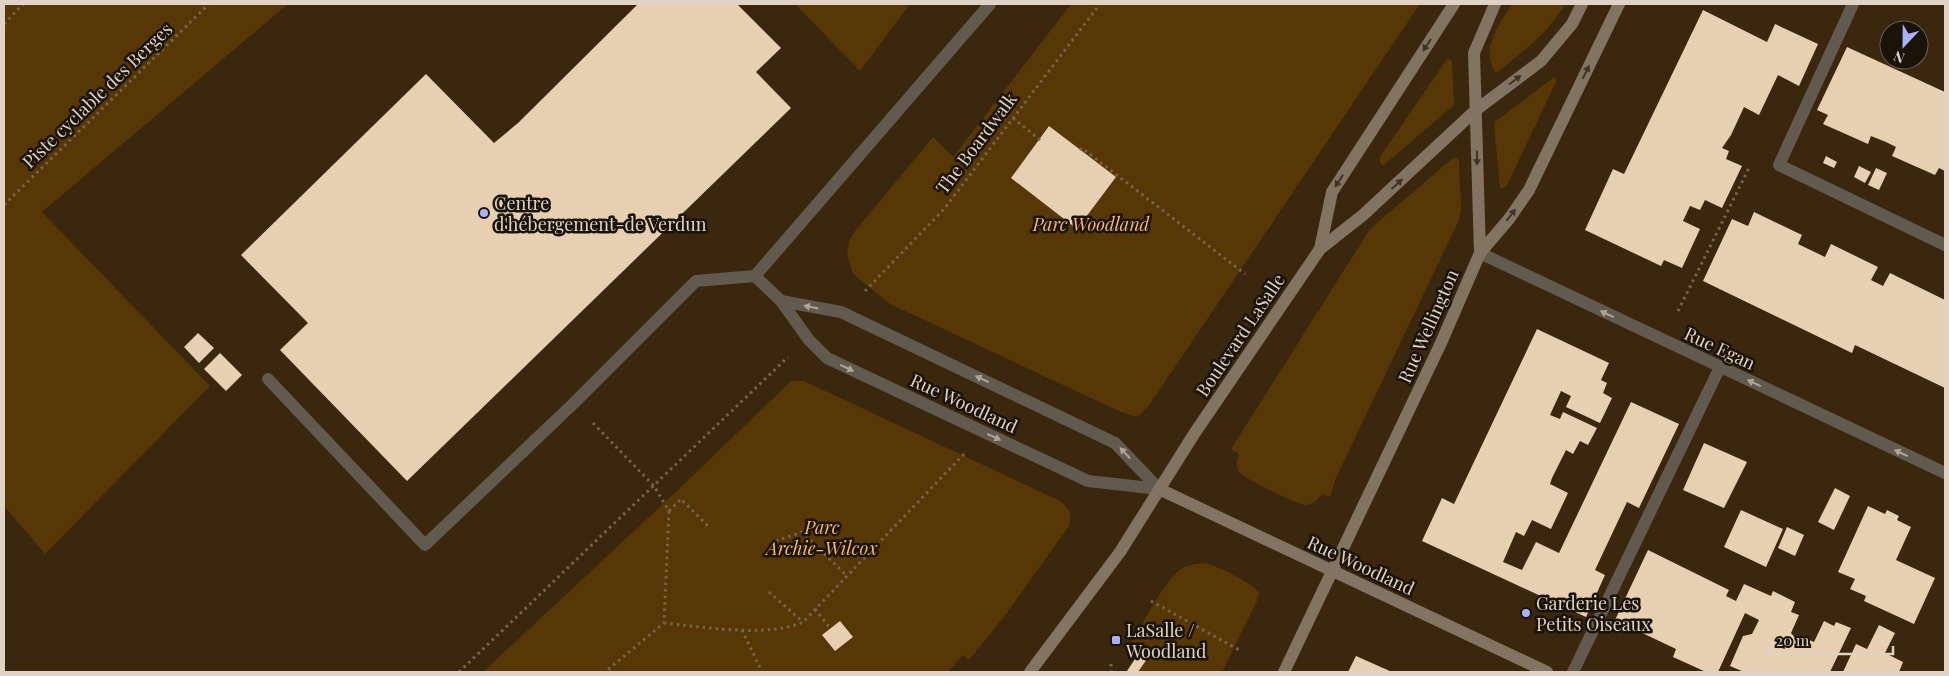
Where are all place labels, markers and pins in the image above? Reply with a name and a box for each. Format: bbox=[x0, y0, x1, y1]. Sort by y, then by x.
place label: Centre d'hébergement-de Verdun bbox=[494, 191, 707, 236]
marker: Centre d'hébergement-de Verdun bbox=[478, 207, 490, 219]
place label: Garderie Les Petits Oiseaux bbox=[1536, 591, 1651, 636]
marker: Garderie Les Petits Oiseaux bbox=[1520, 607, 1532, 619]
place label: LaSalle / Woodland bbox=[1125, 618, 1207, 663]
marker: LaSalle / Woodland bbox=[1110, 634, 1122, 646]

